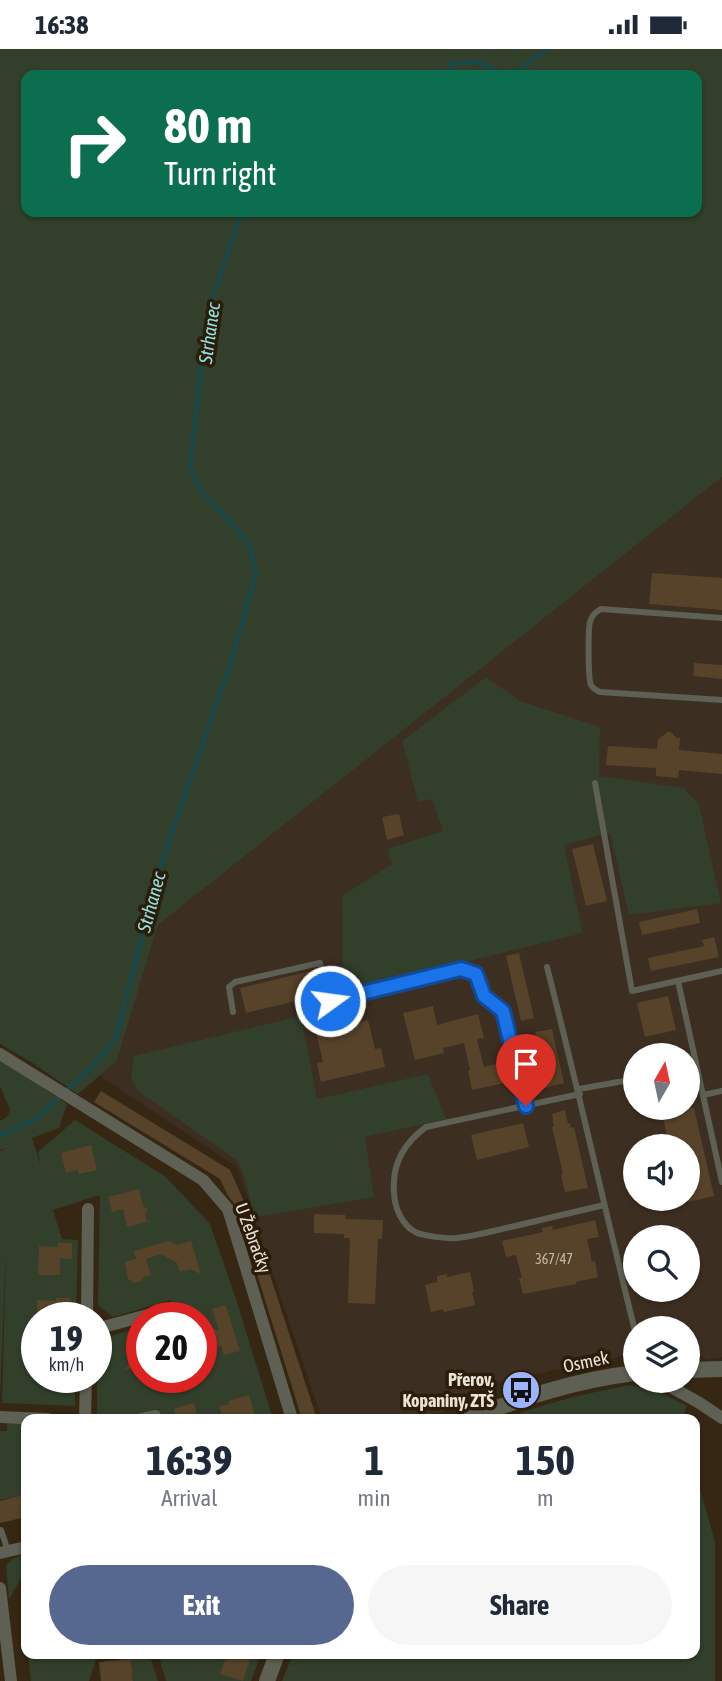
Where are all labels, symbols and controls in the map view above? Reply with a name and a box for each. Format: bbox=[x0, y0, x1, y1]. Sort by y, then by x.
text: 16:38 bbox=[35, 10, 89, 40]
text: 80 m bbox=[164, 97, 252, 153]
icon: right bbox=[49, 98, 140, 189]
text: Turn right bbox=[164, 155, 277, 192]
water label: Strhanec bbox=[194, 300, 224, 366]
water label: Strhanec bbox=[132, 868, 170, 936]
position arrow bbox=[293, 964, 367, 1038]
pin bbox=[496, 1034, 556, 1106]
north arrow bbox=[623, 1043, 700, 1120]
map controls bbox=[623, 1043, 700, 1393]
icon: arrive bbox=[507, 1045, 545, 1083]
button: sound bbox=[623, 1134, 700, 1211]
street label: U Žebračky bbox=[231, 1200, 276, 1276]
button: search bbox=[623, 1225, 700, 1302]
house number: 367/47 bbox=[535, 1251, 573, 1267]
speed limit sign: 20 bbox=[126, 1302, 217, 1393]
button: layers bbox=[623, 1316, 700, 1393]
text: 19 bbox=[50, 1318, 83, 1358]
street label: Osmek bbox=[561, 1346, 611, 1377]
text: km/h bbox=[49, 1354, 84, 1375]
place label: Přerov, Kopaniny, ZTŠ bbox=[402, 1369, 494, 1411]
bus stop icon: Přerov, Kopaniny, ZTŠ bbox=[500, 1369, 542, 1411]
text: 16:39 bbox=[146, 1436, 233, 1484]
text: 1 bbox=[364, 1436, 384, 1484]
text: 150 bbox=[516, 1436, 575, 1484]
text: Arrival bbox=[161, 1485, 217, 1511]
text: min bbox=[358, 1485, 391, 1511]
text: m bbox=[537, 1485, 554, 1511]
button: Exit bbox=[49, 1565, 354, 1645]
button: Share bbox=[368, 1565, 672, 1645]

